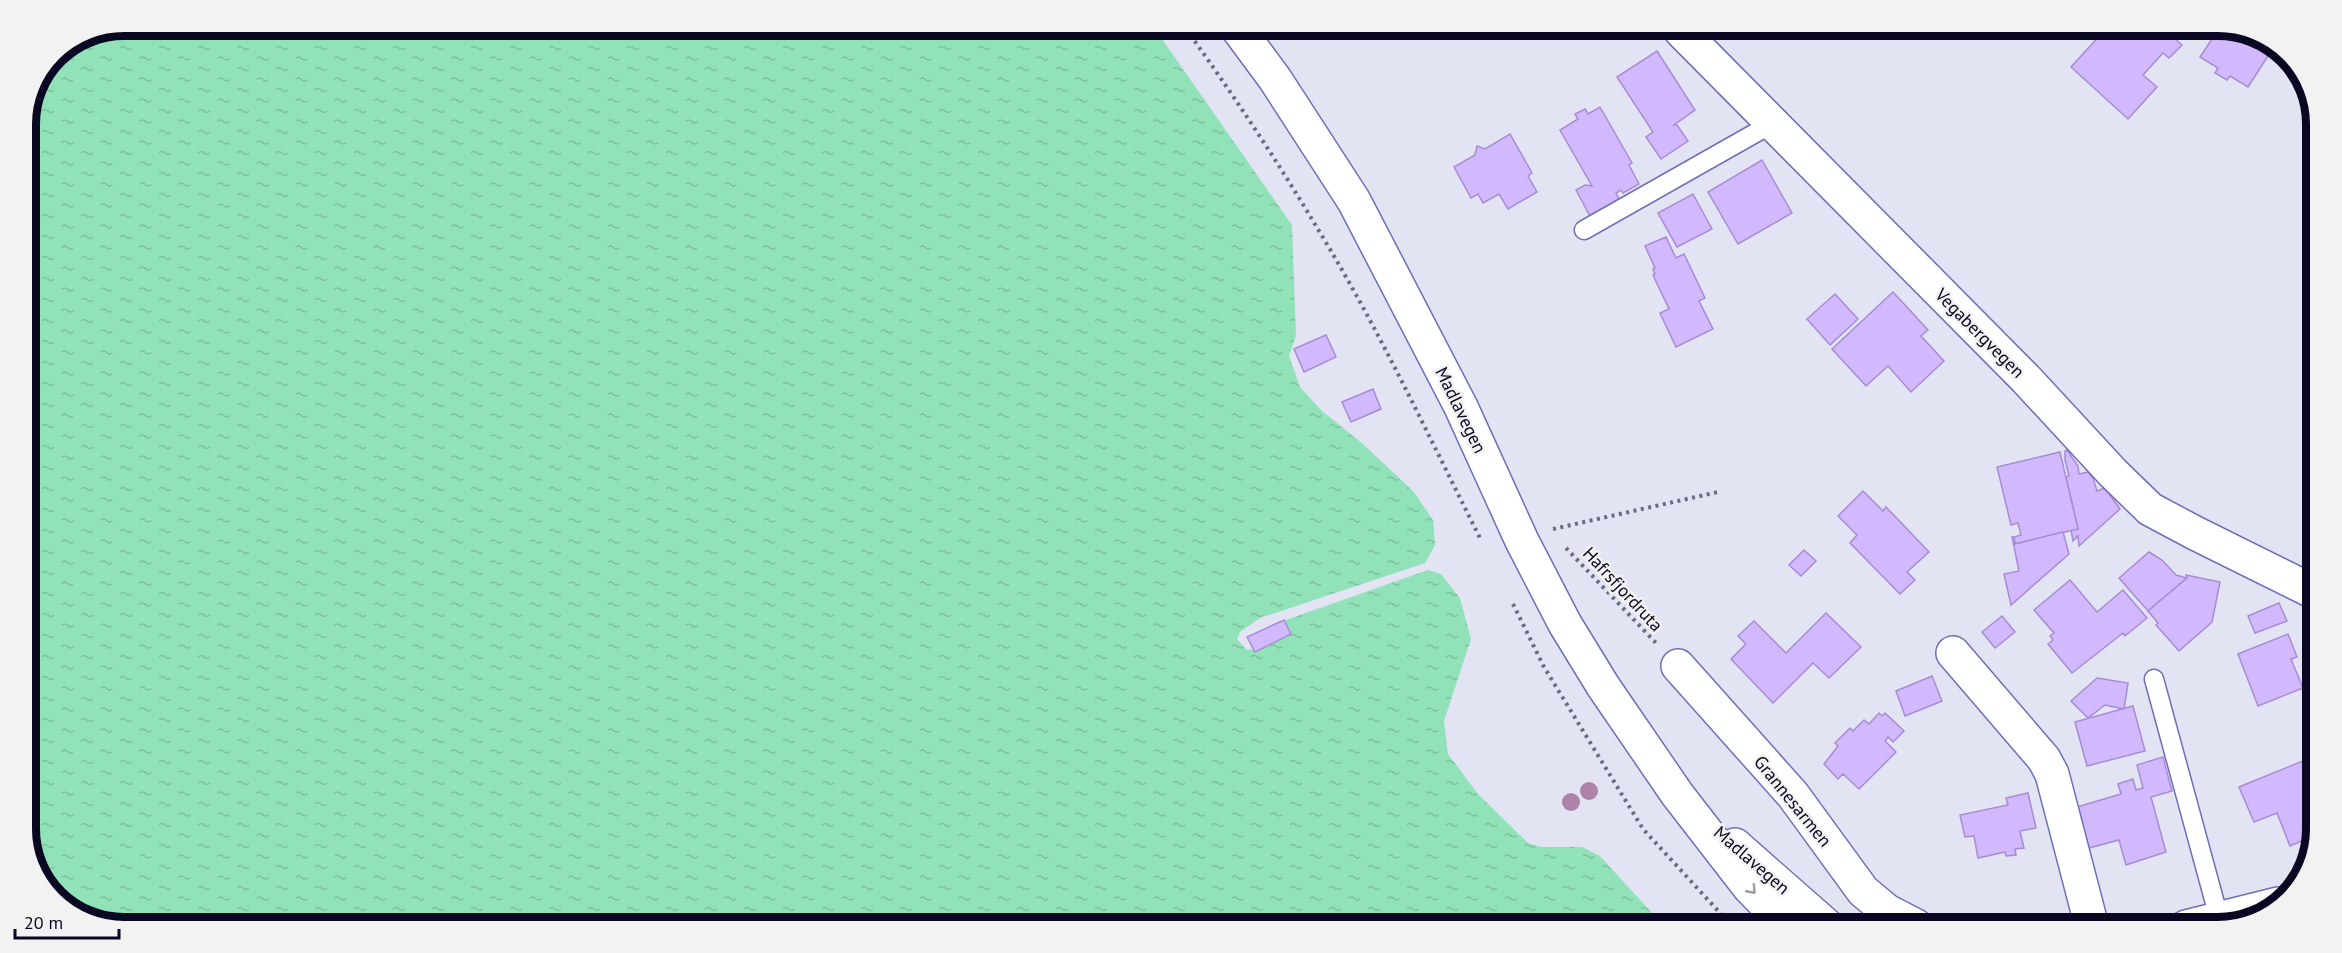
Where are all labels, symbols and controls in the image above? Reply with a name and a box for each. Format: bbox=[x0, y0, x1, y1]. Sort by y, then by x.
street label: Vegabergvegen bbox=[1930, 283, 2030, 383]
street label: Madlavegen bbox=[1430, 363, 1492, 457]
street label: Hafrsfjordruta bbox=[1578, 542, 1668, 636]
street label: Grannesarmen bbox=[1749, 751, 1837, 851]
street label: Madlavegen bbox=[1709, 821, 1795, 899]
one-way arrow bbox=[1745, 883, 1756, 894]
scale bar bbox=[15, 902, 118, 940]
text: 20 m bbox=[24, 911, 63, 934]

